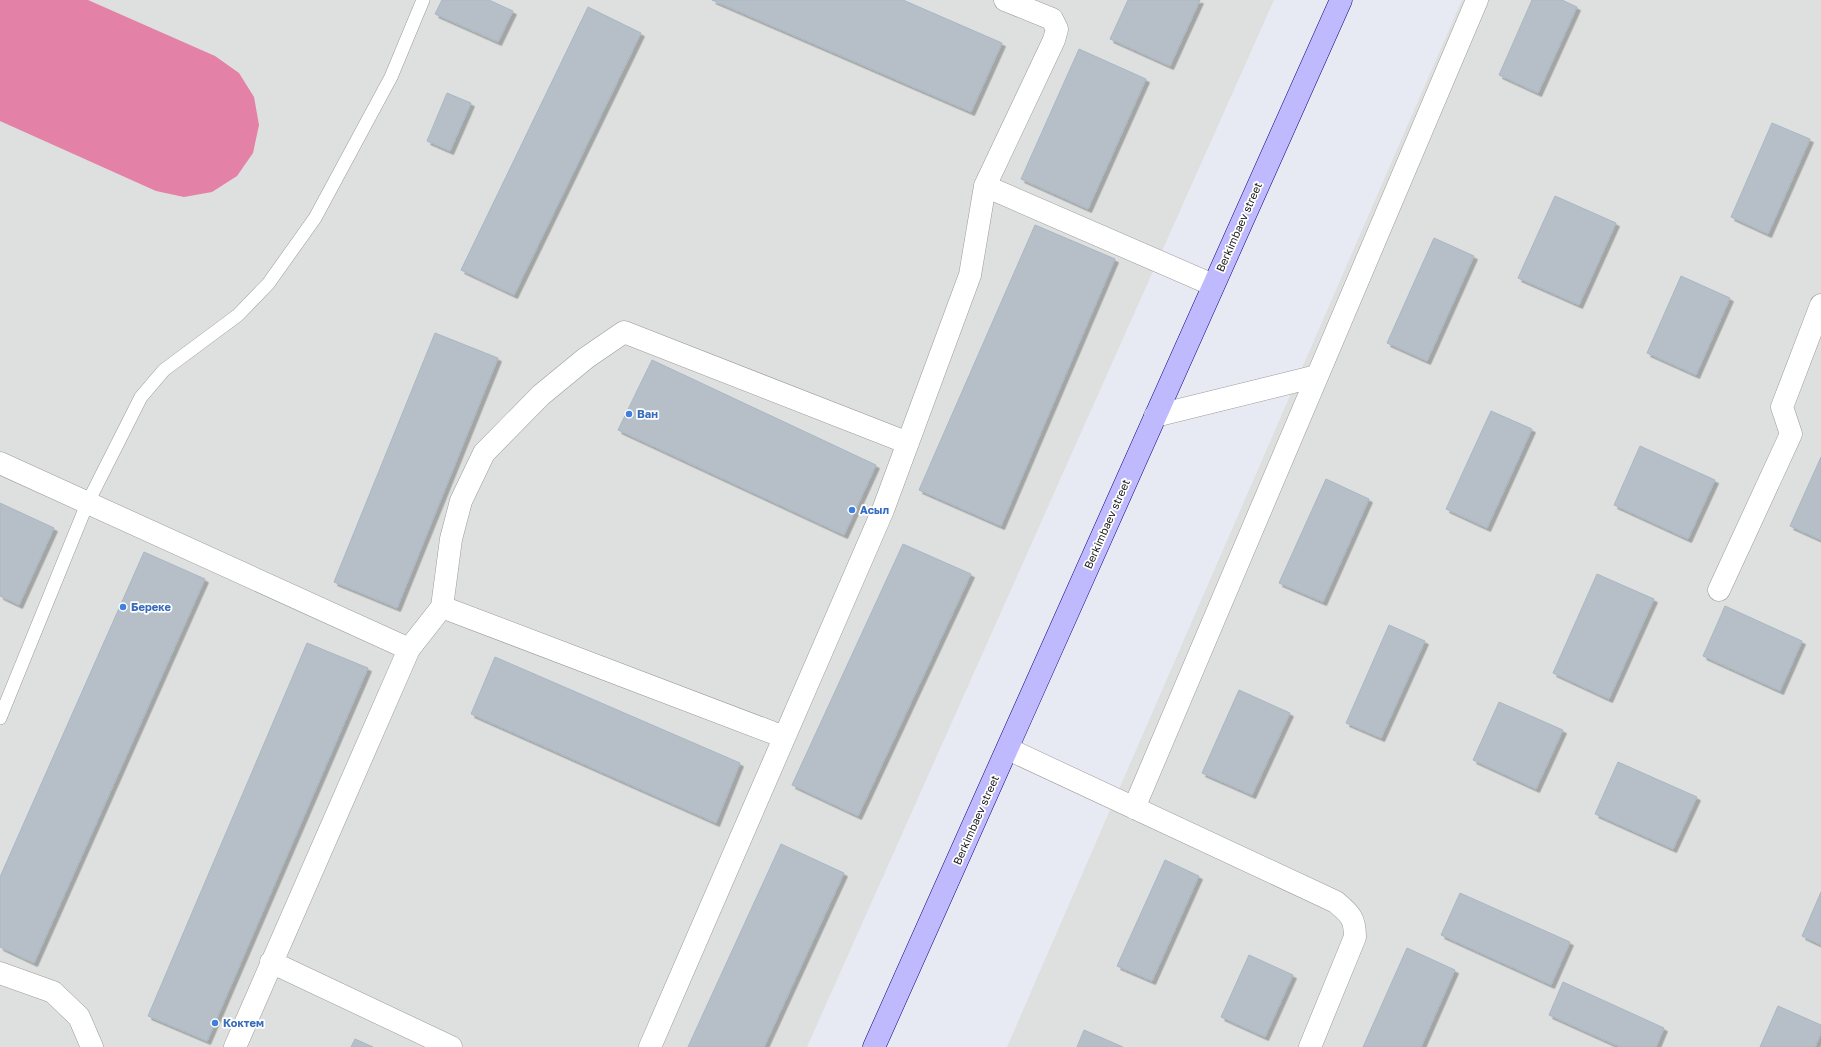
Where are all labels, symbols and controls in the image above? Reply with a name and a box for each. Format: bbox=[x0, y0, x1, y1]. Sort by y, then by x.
street label: Berkimbaev street bbox=[1213, 180, 1264, 274]
place label: Ван bbox=[637, 407, 658, 420]
marker: Ван bbox=[624, 409, 634, 419]
street label: Berkimbaev street bbox=[1081, 477, 1132, 571]
place label: Асыл bbox=[860, 503, 889, 516]
marker: Асыл bbox=[847, 505, 857, 515]
place label: Береке bbox=[131, 600, 171, 613]
marker: Береке bbox=[118, 602, 128, 612]
street label: Berkimbaev street bbox=[950, 773, 1001, 867]
place label: Коктем bbox=[223, 1016, 264, 1029]
marker: Коктем bbox=[210, 1018, 220, 1028]

